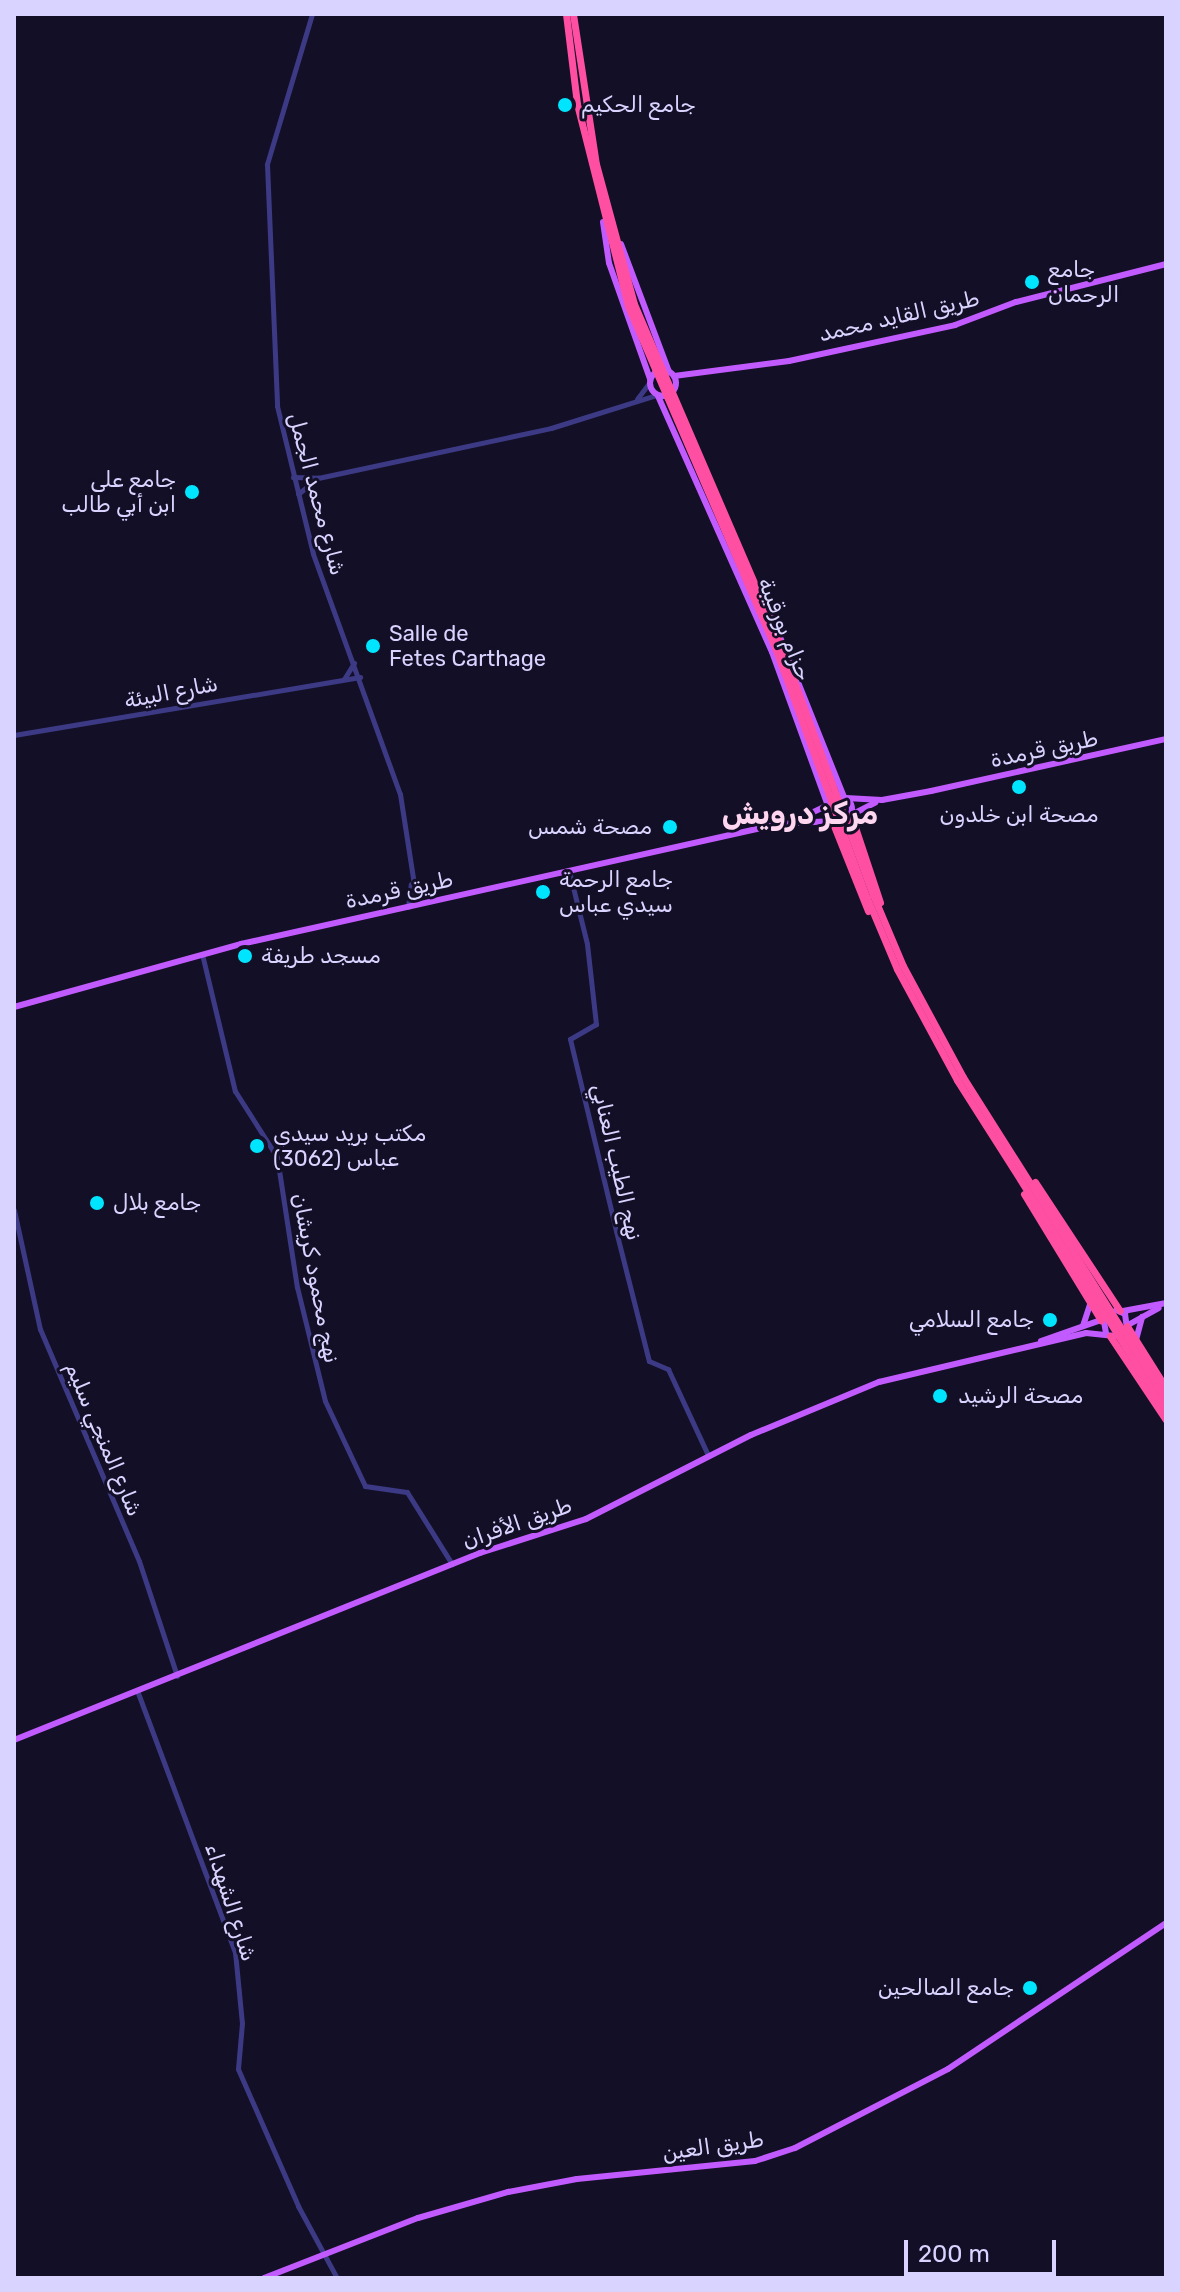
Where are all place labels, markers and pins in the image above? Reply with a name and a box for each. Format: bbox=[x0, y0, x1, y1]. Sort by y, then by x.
place label: جامع الحكيم bbox=[581, 92, 696, 118]
marker: جامع الحكيم bbox=[556, 96, 574, 114]
place label: جامع الرحمان bbox=[1048, 256, 1119, 308]
marker: جامع الرحمان bbox=[1023, 273, 1041, 291]
place label: جامع علي ابن أبي طالب bbox=[61, 466, 176, 518]
marker: جامع علي ابن أبي طالب bbox=[183, 483, 201, 501]
place label: Salle de Fetes Carthage bbox=[389, 620, 546, 672]
marker: Salle de Fetes Carthage bbox=[364, 637, 382, 655]
marker: مصحة ابن خلدون bbox=[1008, 776, 1030, 798]
place label: مصحة ابن خلدون bbox=[940, 802, 1098, 828]
place label: مصحة شمس bbox=[528, 814, 652, 840]
marker: مصحة شمس bbox=[659, 816, 681, 838]
place label: جامع الرحمة سيدي عباس bbox=[559, 866, 673, 918]
marker: جامع الرحمة سيدي عباس bbox=[534, 883, 552, 901]
place label: مسجد طريفة bbox=[261, 943, 381, 969]
marker: مسجد طريفة bbox=[236, 947, 254, 965]
place label: مكتب بريد سيدي عباس (3062) bbox=[273, 1120, 426, 1172]
marker: مكتب بريد سيدي عباس (3062) bbox=[248, 1137, 266, 1155]
place label: جامع بلال bbox=[113, 1190, 201, 1216]
marker: جامع بلال bbox=[88, 1194, 106, 1212]
place label: جامع السلامي bbox=[909, 1307, 1034, 1333]
marker: جامع السلامي bbox=[1041, 1311, 1059, 1329]
place label: مصحة الرشيد bbox=[958, 1383, 1083, 1409]
marker: مصحة الرشيد bbox=[929, 1385, 951, 1407]
place label: جامع الصالحين bbox=[878, 1975, 1014, 2001]
marker: جامع الصالحين bbox=[1021, 1979, 1039, 1997]

